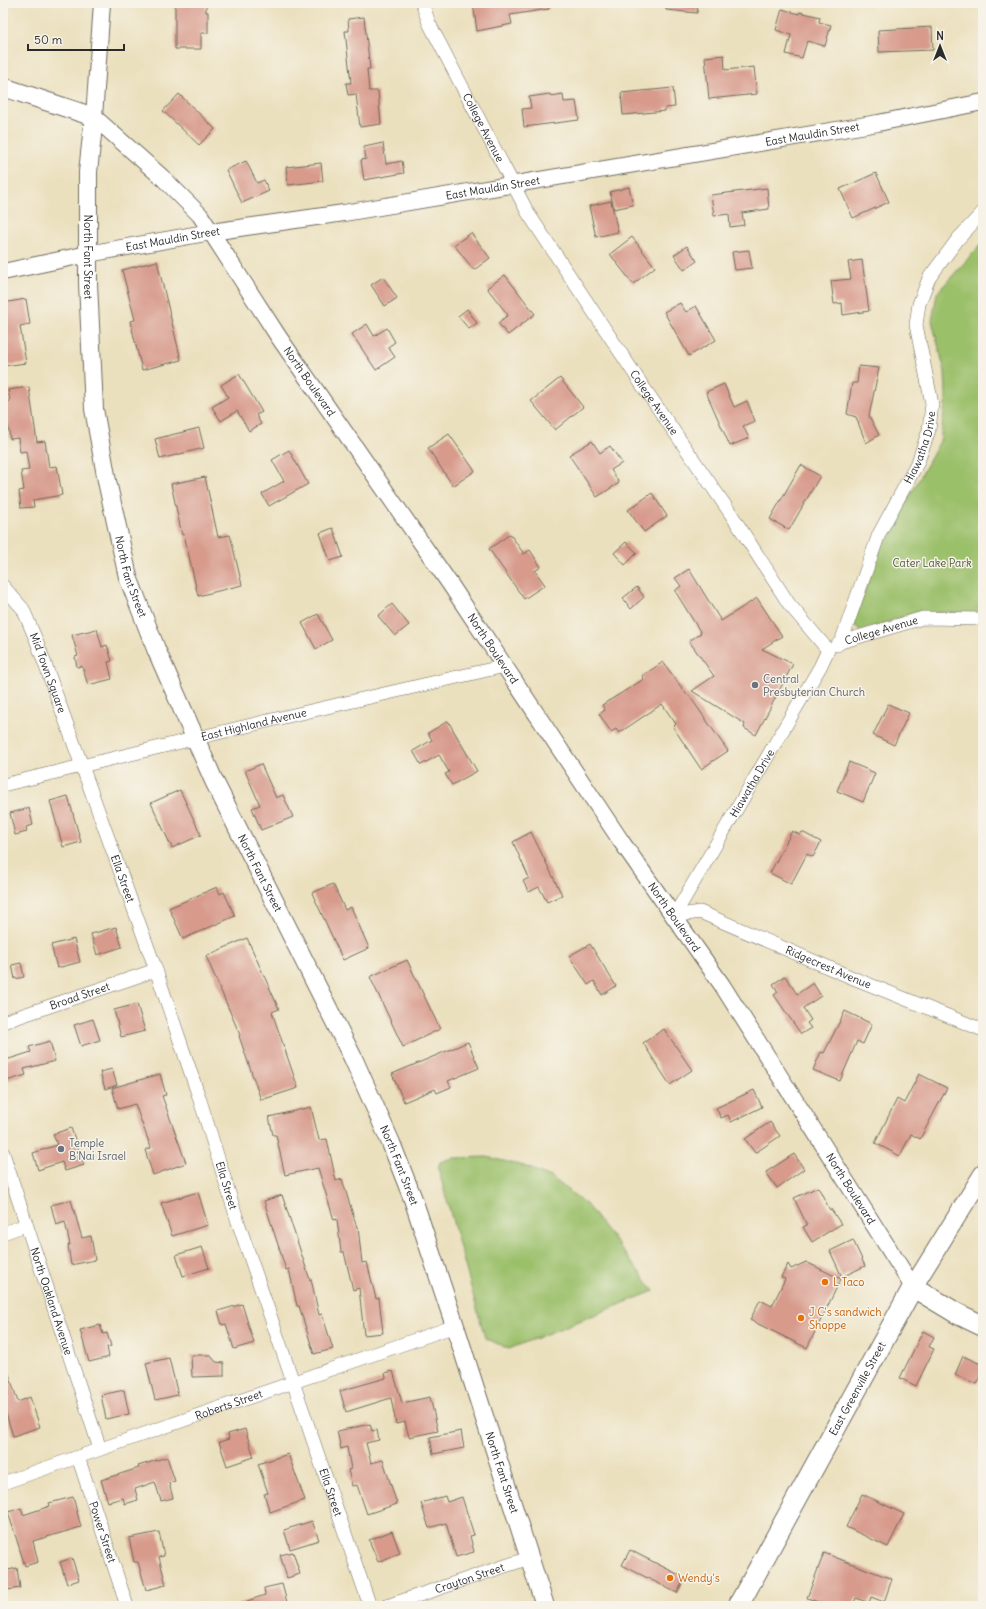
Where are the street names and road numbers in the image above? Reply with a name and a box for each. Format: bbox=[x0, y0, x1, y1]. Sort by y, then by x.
street label: College Avenue bbox=[460, 91, 507, 164]
street label: East Mauldin Street bbox=[764, 119, 861, 149]
street label: East Mauldin Street bbox=[445, 173, 541, 203]
street label: North Fant Street bbox=[81, 214, 96, 300]
street label: East Mauldin Street bbox=[125, 224, 221, 254]
street label: North Boulevard bbox=[281, 344, 339, 419]
street label: College Avenue bbox=[627, 367, 681, 438]
street label: Hiawatha Drive bbox=[901, 410, 938, 486]
street label: North Fant Street bbox=[112, 534, 150, 620]
street label: North Boulevard bbox=[465, 611, 522, 687]
street label: College Avenue bbox=[843, 613, 920, 648]
street label: Mid Town Square bbox=[27, 631, 69, 715]
street label: East Highland Avenue bbox=[200, 705, 308, 744]
street label: Hiawatha Drive bbox=[726, 747, 777, 820]
street label: North Fant Street bbox=[235, 832, 286, 914]
street label: Ella Street bbox=[108, 853, 138, 905]
street label: North Boulevard bbox=[645, 880, 704, 955]
street label: Ridgecrest Avenue bbox=[783, 943, 873, 992]
street label: Broad Street bbox=[48, 979, 112, 1013]
street label: North Fant Street bbox=[377, 1123, 422, 1207]
street label: North Boulevard bbox=[823, 1150, 879, 1227]
street label: Ella Street bbox=[213, 1160, 241, 1212]
street label: North Oakland Avenue bbox=[27, 1246, 76, 1357]
street label: East Greenville Street bbox=[826, 1339, 889, 1438]
street label: Roberts Street bbox=[193, 1386, 265, 1423]
street label: North Fant Street bbox=[482, 1430, 522, 1515]
street label: Ella Street bbox=[316, 1466, 346, 1518]
street label: Power Street bbox=[86, 1500, 119, 1565]
street label: Crayton Street bbox=[433, 1560, 506, 1596]

